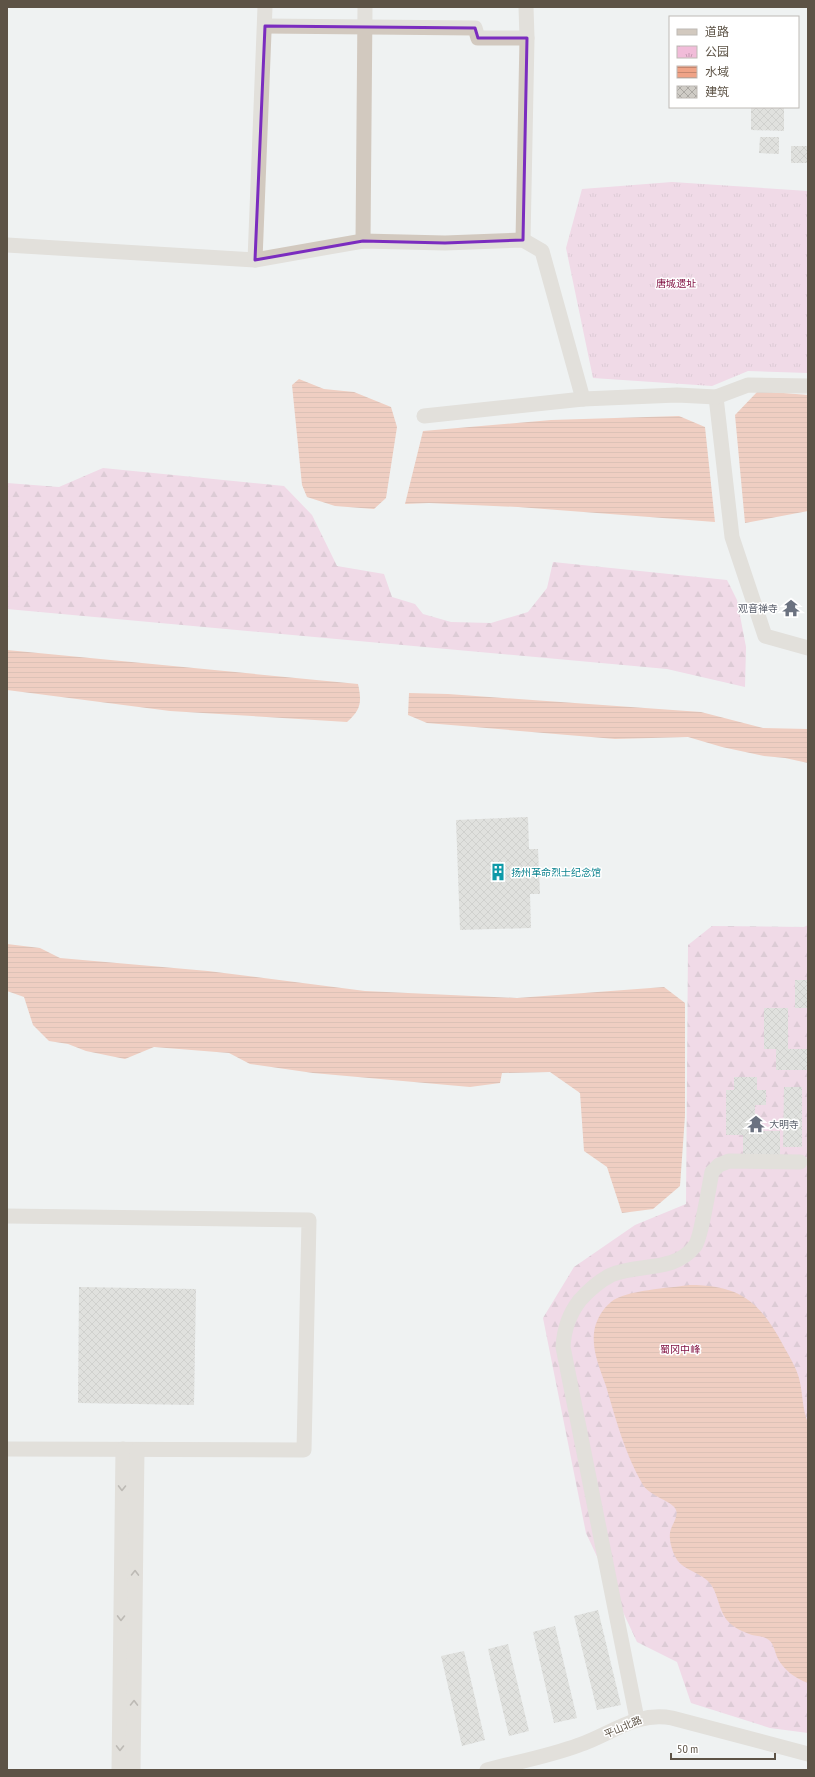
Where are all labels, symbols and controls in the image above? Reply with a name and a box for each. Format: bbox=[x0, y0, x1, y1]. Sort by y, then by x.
legend bbox=[669, 16, 799, 108]
text: 道路 bbox=[705, 24, 729, 39]
text: 公园 bbox=[705, 44, 729, 59]
text: 水域 bbox=[705, 64, 729, 79]
text: 建筑 bbox=[705, 84, 729, 99]
park label: 唐城遗址 bbox=[656, 277, 696, 290]
temple icon: 观音禅寺 bbox=[781, 598, 801, 618]
place label: 观音禅寺 bbox=[738, 602, 778, 615]
building icon: 扬州革命烈士纪念馆 bbox=[488, 862, 508, 882]
place label: 扬州革命烈士纪念馆 bbox=[511, 866, 601, 879]
temple icon: 大明寺 bbox=[746, 1114, 766, 1134]
place label: 大明寺 bbox=[769, 1118, 799, 1131]
park label: 蜀冈中峰 bbox=[660, 1343, 701, 1356]
one-way arrow bbox=[118, 1485, 126, 1491]
one-way arrow bbox=[131, 1570, 140, 1576]
one-way arrow bbox=[117, 1615, 125, 1621]
one-way arrow bbox=[130, 1700, 138, 1706]
street label: 平山北路 bbox=[602, 1713, 644, 1741]
scale bar bbox=[671, 1735, 775, 1761]
text: 50 m bbox=[677, 1741, 698, 1756]
one-way arrow bbox=[115, 1745, 124, 1751]

